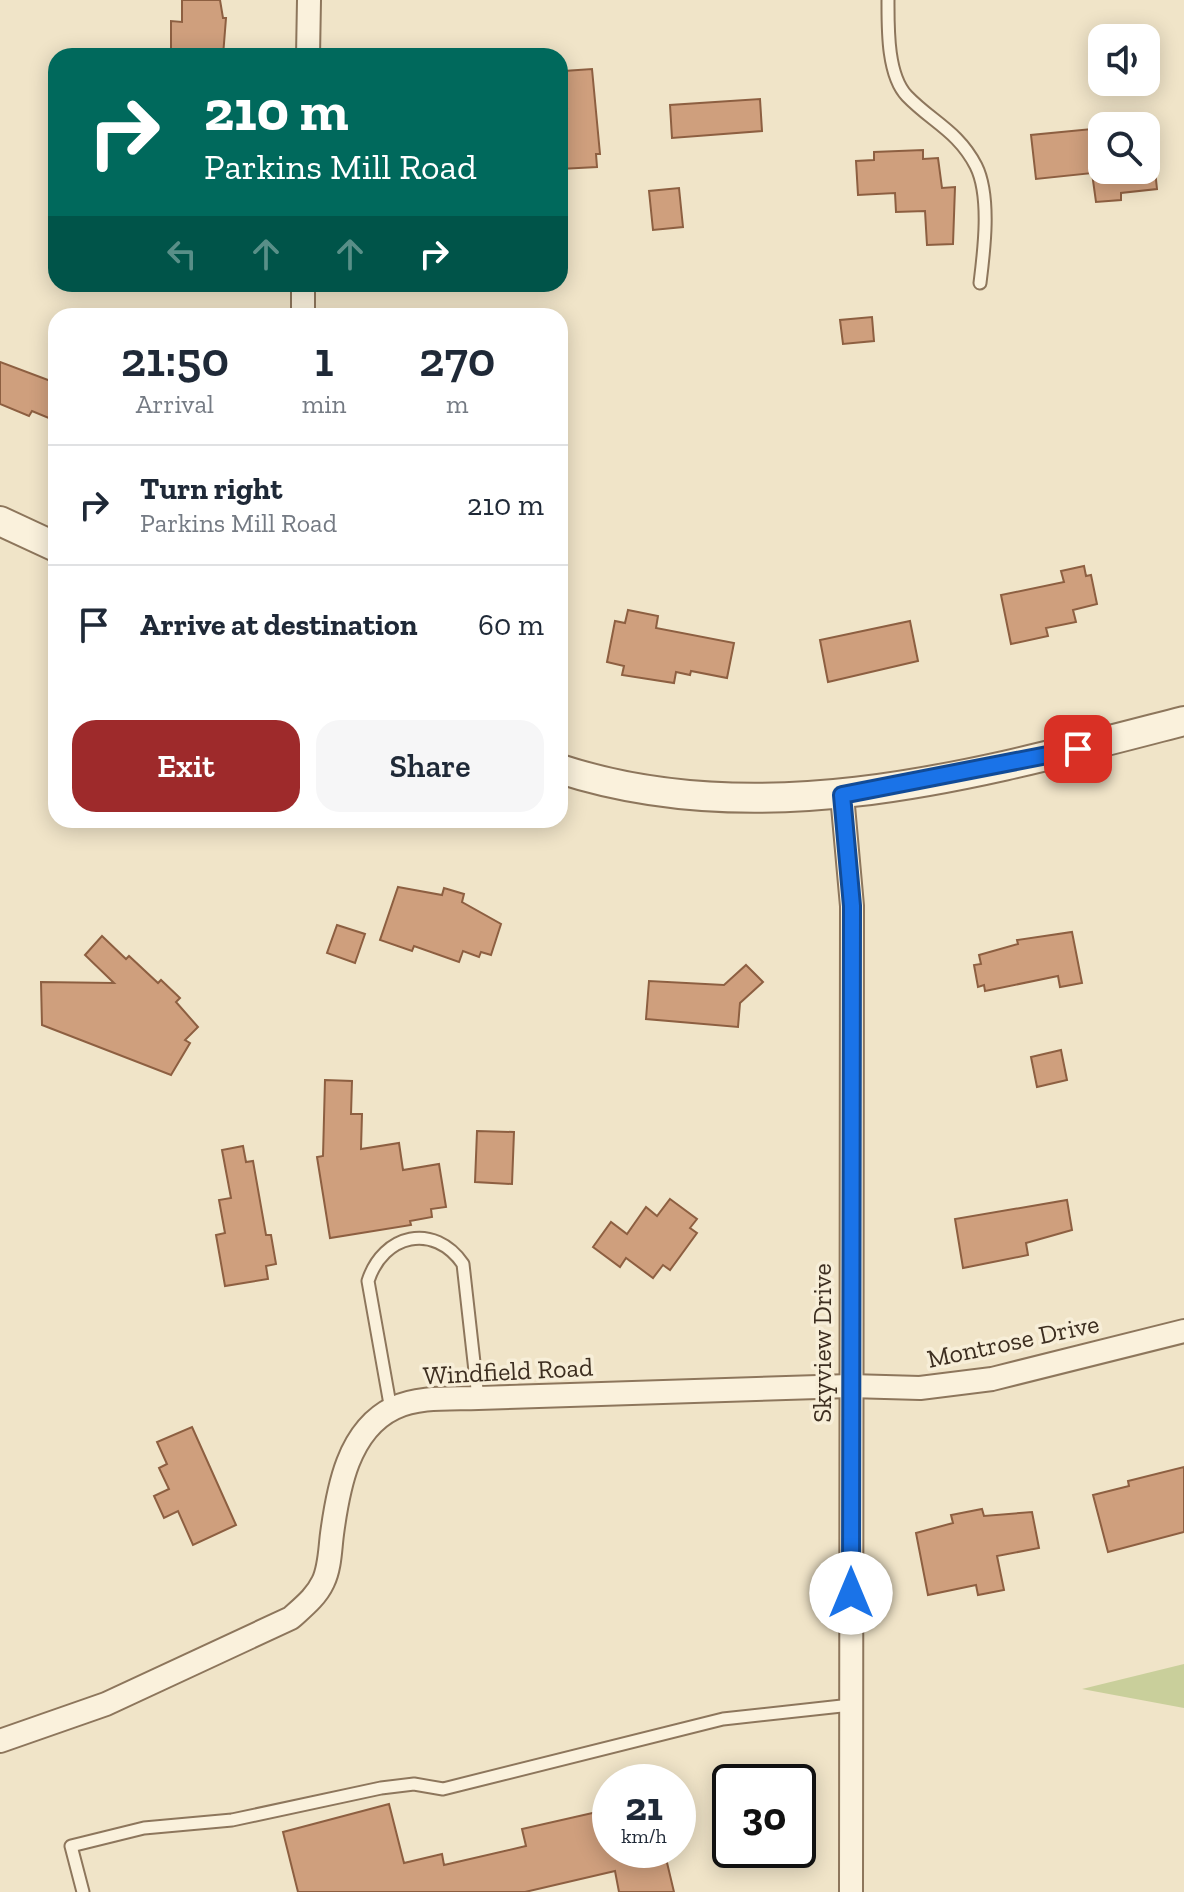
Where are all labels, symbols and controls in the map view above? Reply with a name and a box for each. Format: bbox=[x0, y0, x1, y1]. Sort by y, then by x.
map controls bbox=[1088, 24, 1160, 184]
button: sound bbox=[1088, 24, 1160, 96]
text: 210 m bbox=[204, 77, 348, 144]
icon: right bbox=[72, 80, 176, 184]
button: search bbox=[1088, 112, 1160, 184]
text: Parkins Mill Road bbox=[204, 145, 477, 188]
icon: left bbox=[160, 232, 204, 276]
icon: ahead bbox=[244, 232, 288, 276]
icon: ahead bbox=[328, 232, 372, 276]
icon: right bbox=[412, 232, 456, 276]
text: 21:50 bbox=[121, 331, 229, 388]
text: 1 bbox=[315, 331, 334, 388]
text: 270 bbox=[419, 331, 495, 388]
text: Arrival bbox=[136, 388, 214, 420]
text: min bbox=[302, 388, 346, 420]
text: m bbox=[446, 388, 468, 420]
text: Turn right bbox=[140, 471, 282, 507]
icon: right bbox=[72, 483, 116, 527]
text: 210 m bbox=[467, 487, 544, 523]
text: Parkins Mill Road bbox=[140, 507, 337, 539]
icon: arrive bbox=[72, 603, 116, 647]
text: Arrive at destination bbox=[140, 607, 417, 643]
text: 60 m bbox=[478, 607, 544, 643]
pin bbox=[1044, 715, 1112, 783]
button: Exit bbox=[72, 720, 300, 812]
button: Share bbox=[316, 720, 544, 812]
icon: arrive bbox=[1056, 727, 1100, 771]
street label: Skyview Drive bbox=[806, 1263, 838, 1423]
street label: Montrose Drive bbox=[924, 1307, 1102, 1375]
street label: Windfield Road bbox=[422, 1351, 594, 1391]
position arrow bbox=[809, 1551, 893, 1635]
speed limit sign: 30 bbox=[712, 1764, 816, 1868]
text: 21 bbox=[625, 1782, 663, 1830]
text: km/h bbox=[621, 1824, 667, 1848]

